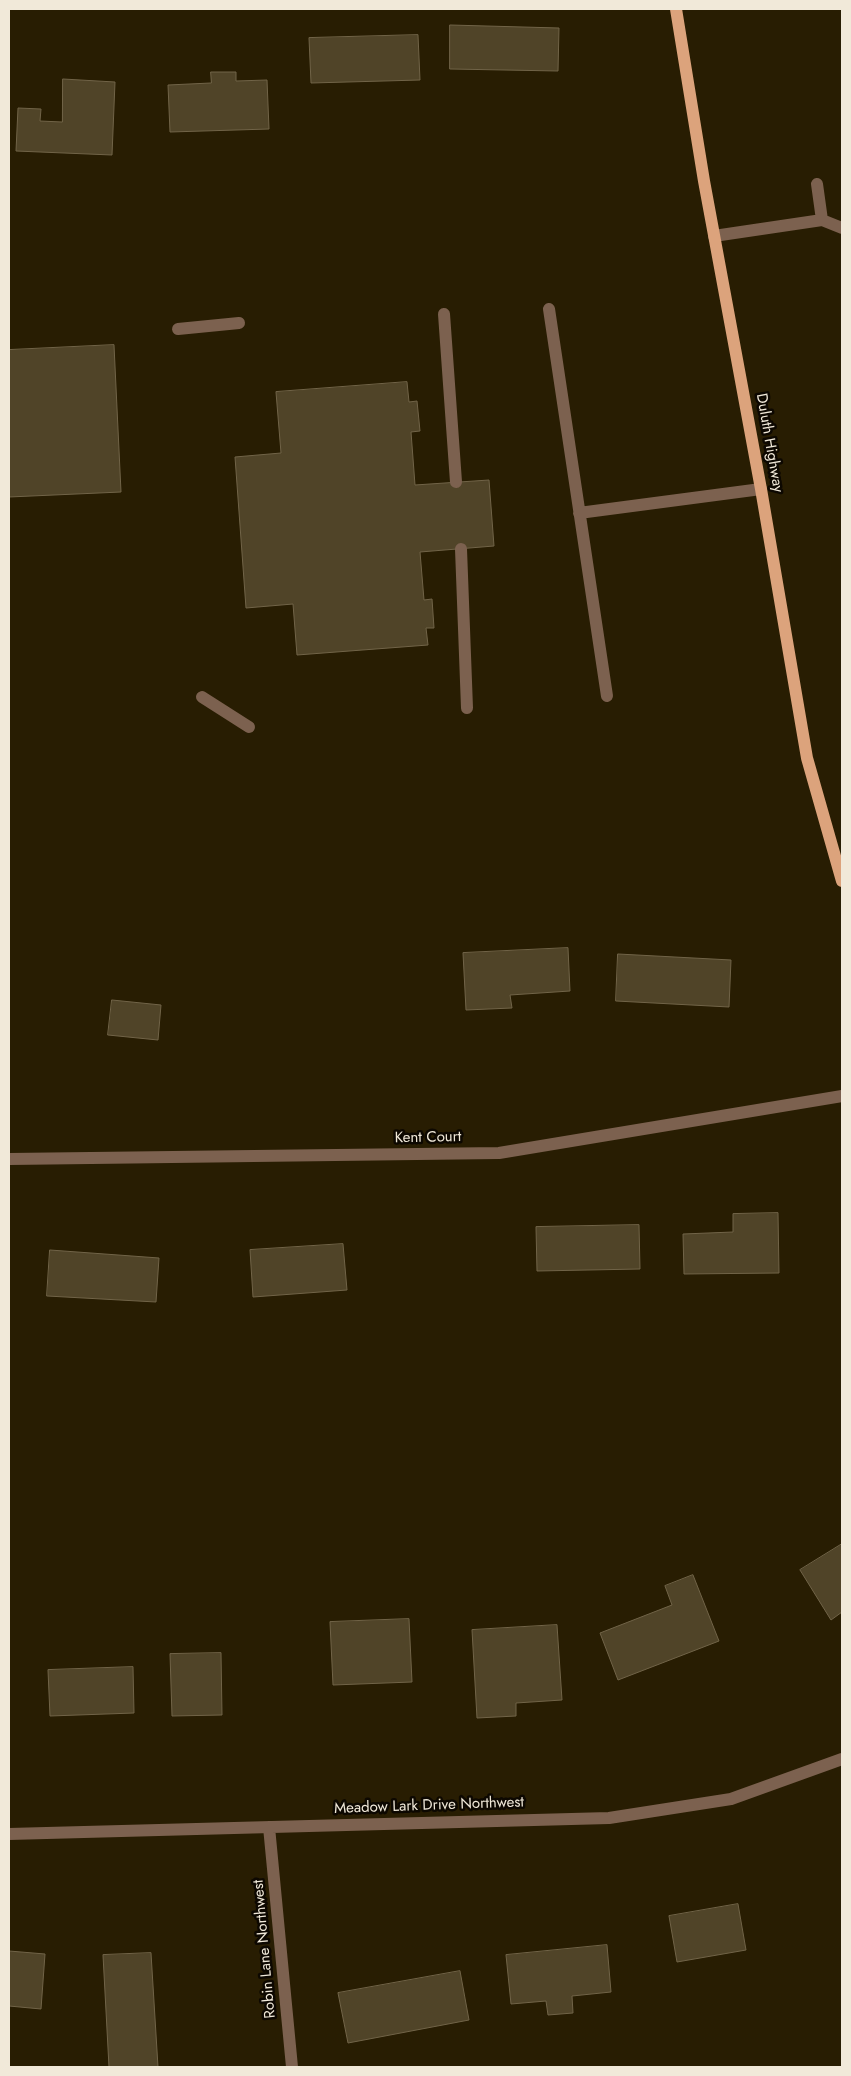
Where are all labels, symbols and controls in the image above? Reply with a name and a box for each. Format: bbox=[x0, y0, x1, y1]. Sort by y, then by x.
street label: Duluth Highway bbox=[751, 392, 787, 494]
street label: Kent Court bbox=[394, 1128, 462, 1148]
street label: Meadow Lark Drive Northwest bbox=[334, 1794, 524, 1818]
street label: Robin Lane Northwest bbox=[250, 1879, 280, 2019]

